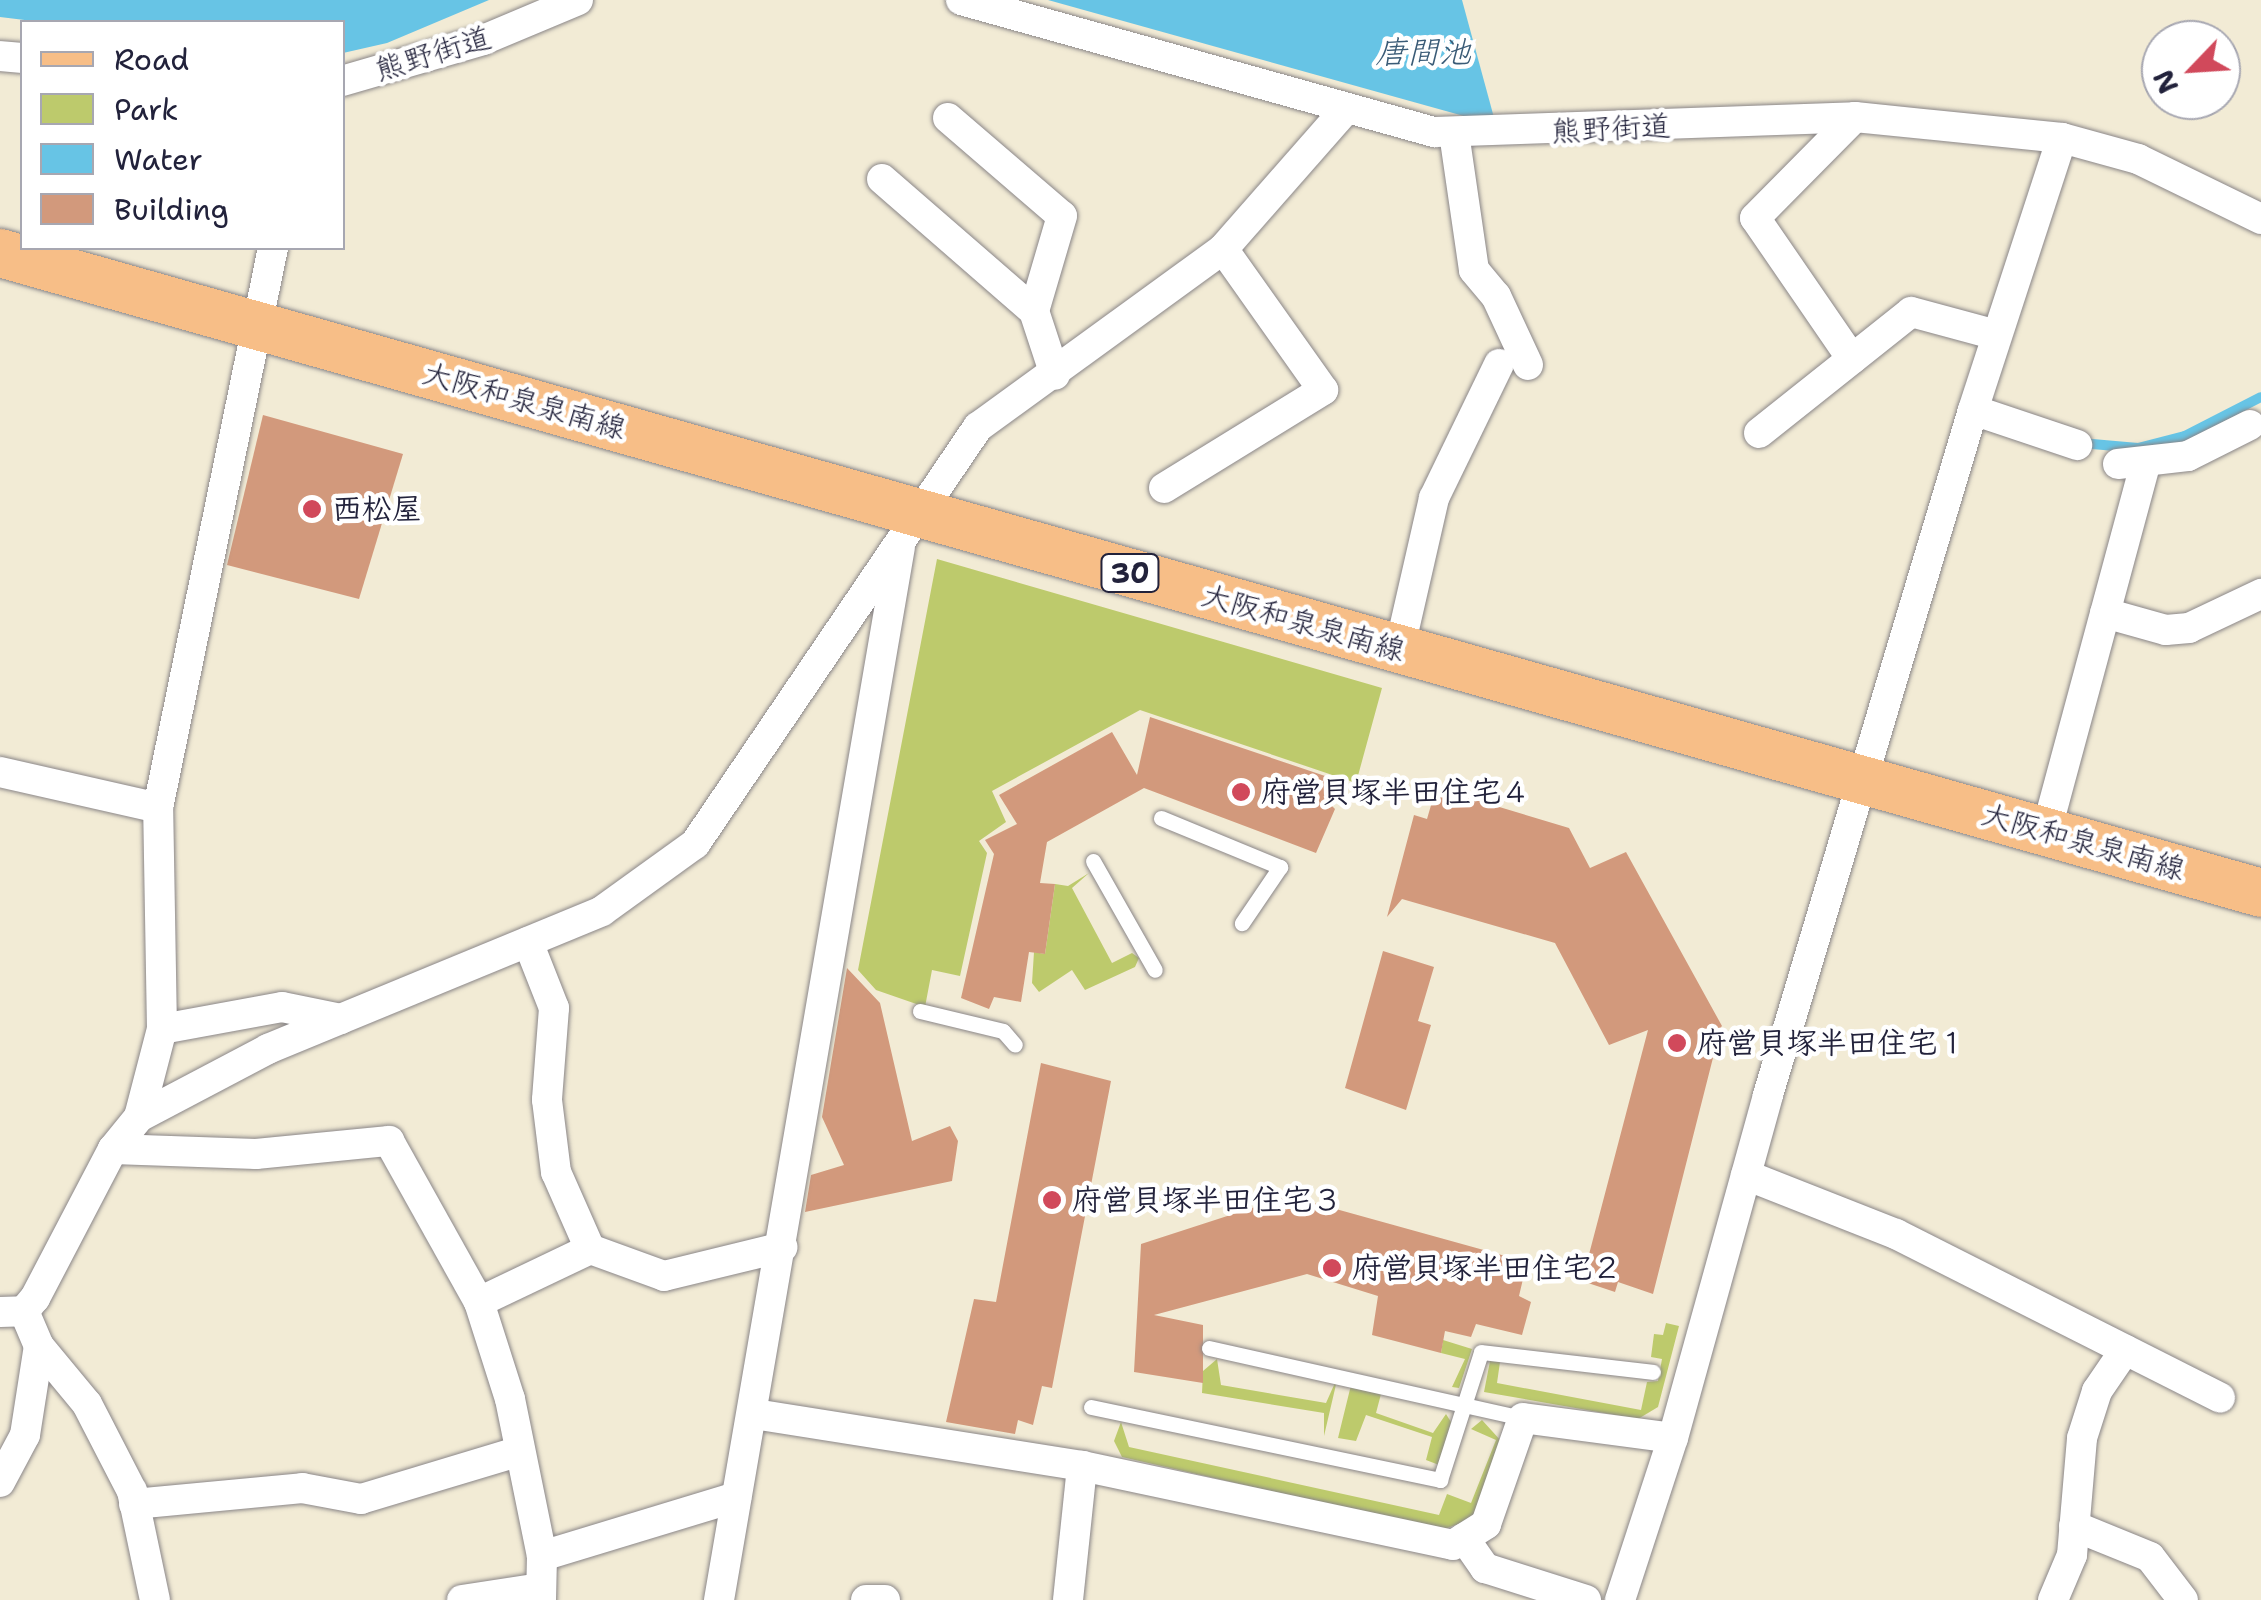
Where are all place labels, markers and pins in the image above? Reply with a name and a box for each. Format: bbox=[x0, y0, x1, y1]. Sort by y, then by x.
place label: 西松屋 bbox=[332, 491, 422, 527]
marker: 西松屋 bbox=[301, 498, 323, 520]
place label: 府営貝塚半田住宅４ bbox=[1261, 774, 1531, 810]
marker: 府営貝塚半田住宅４ bbox=[1230, 781, 1252, 803]
place label: 府営貝塚半田住宅１ bbox=[1697, 1025, 1967, 1061]
marker: 府営貝塚半田住宅１ bbox=[1666, 1032, 1688, 1054]
place label: 府営貝塚半田住宅３ bbox=[1072, 1182, 1342, 1218]
marker: 府営貝塚半田住宅３ bbox=[1041, 1189, 1063, 1211]
place label: 府営貝塚半田住宅２ bbox=[1352, 1250, 1622, 1286]
marker: 府営貝塚半田住宅２ bbox=[1321, 1257, 1343, 1279]

